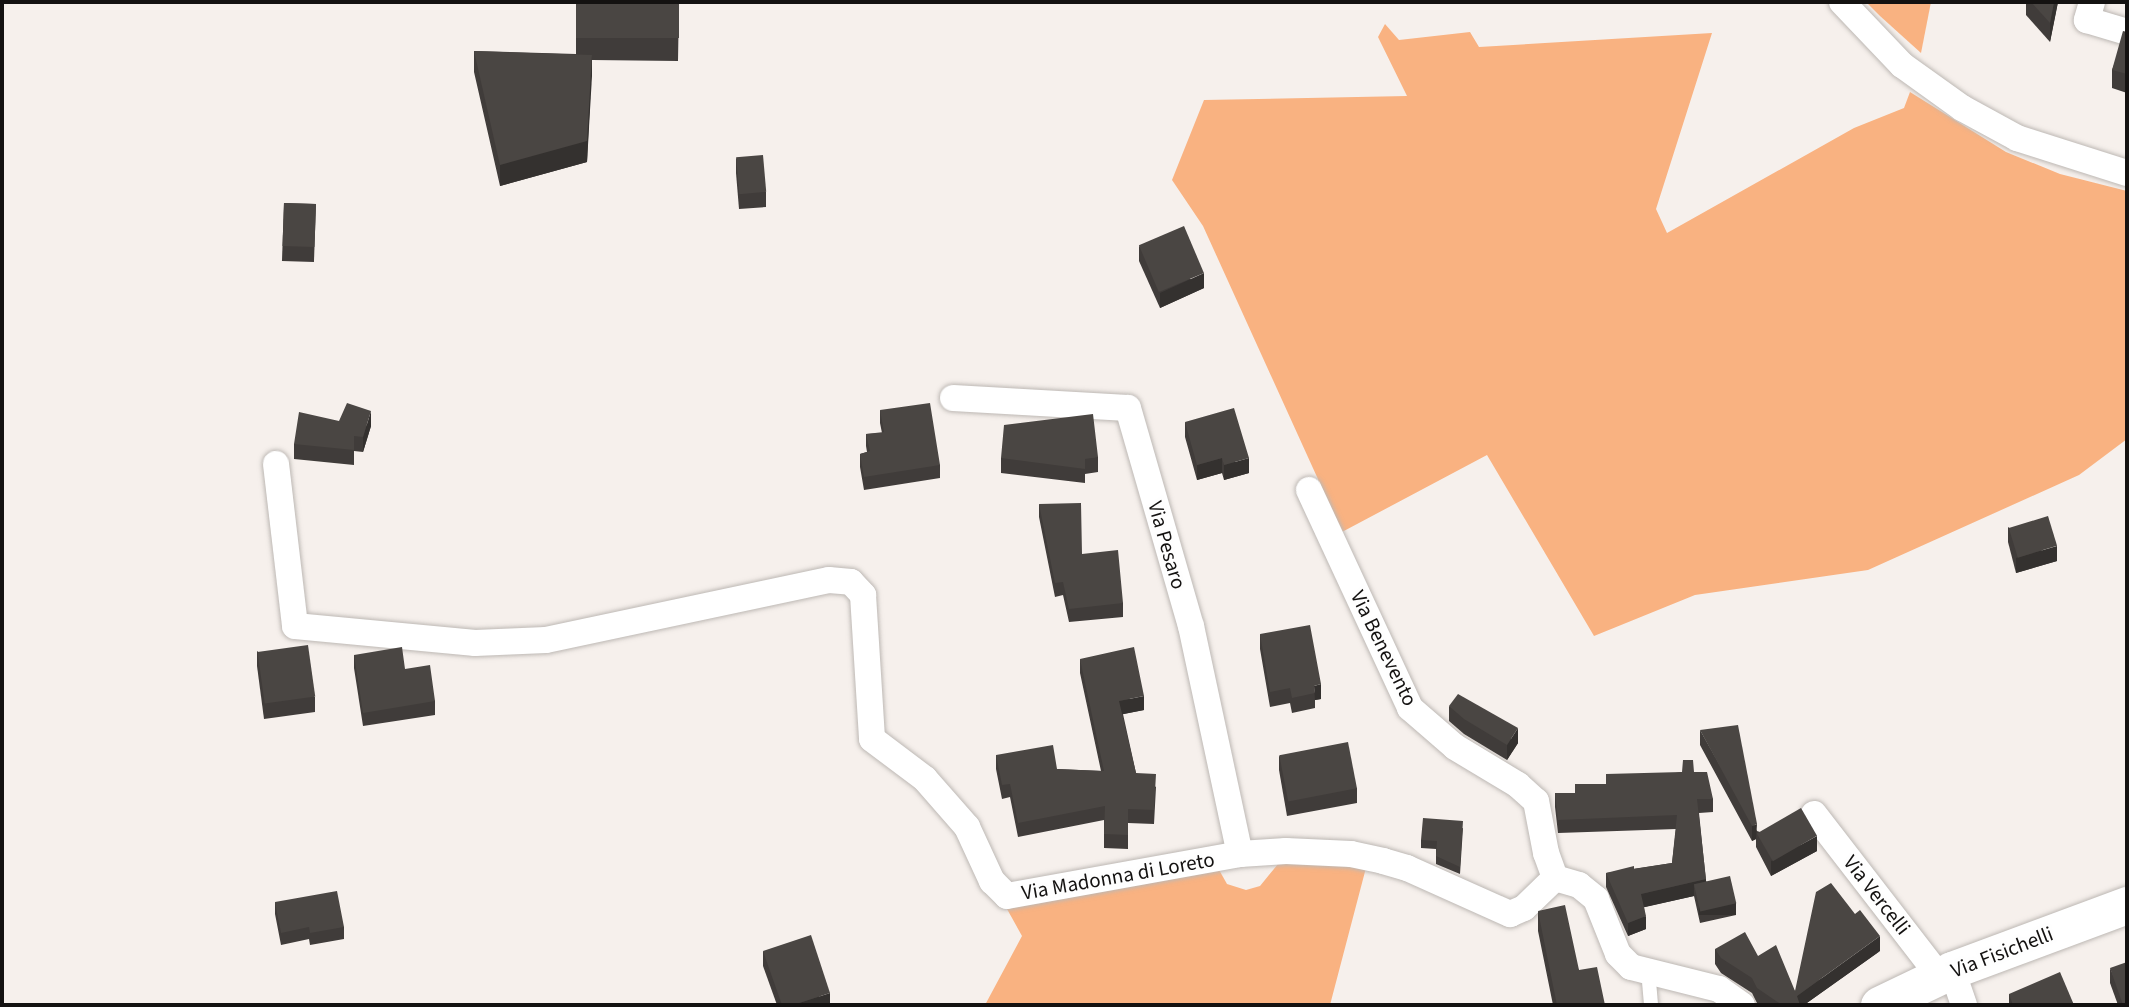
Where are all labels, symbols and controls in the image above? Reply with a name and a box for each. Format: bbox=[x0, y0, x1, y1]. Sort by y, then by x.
street label: Via Pesaro bbox=[1142, 498, 1192, 592]
street label: Via Benevento bbox=[1345, 586, 1423, 710]
street label: Via Madonna di Loreto bbox=[1020, 847, 1216, 905]
street label: Via Vercelli bbox=[1838, 850, 1916, 940]
street label: Via Fisichelli bbox=[1947, 921, 2057, 983]

